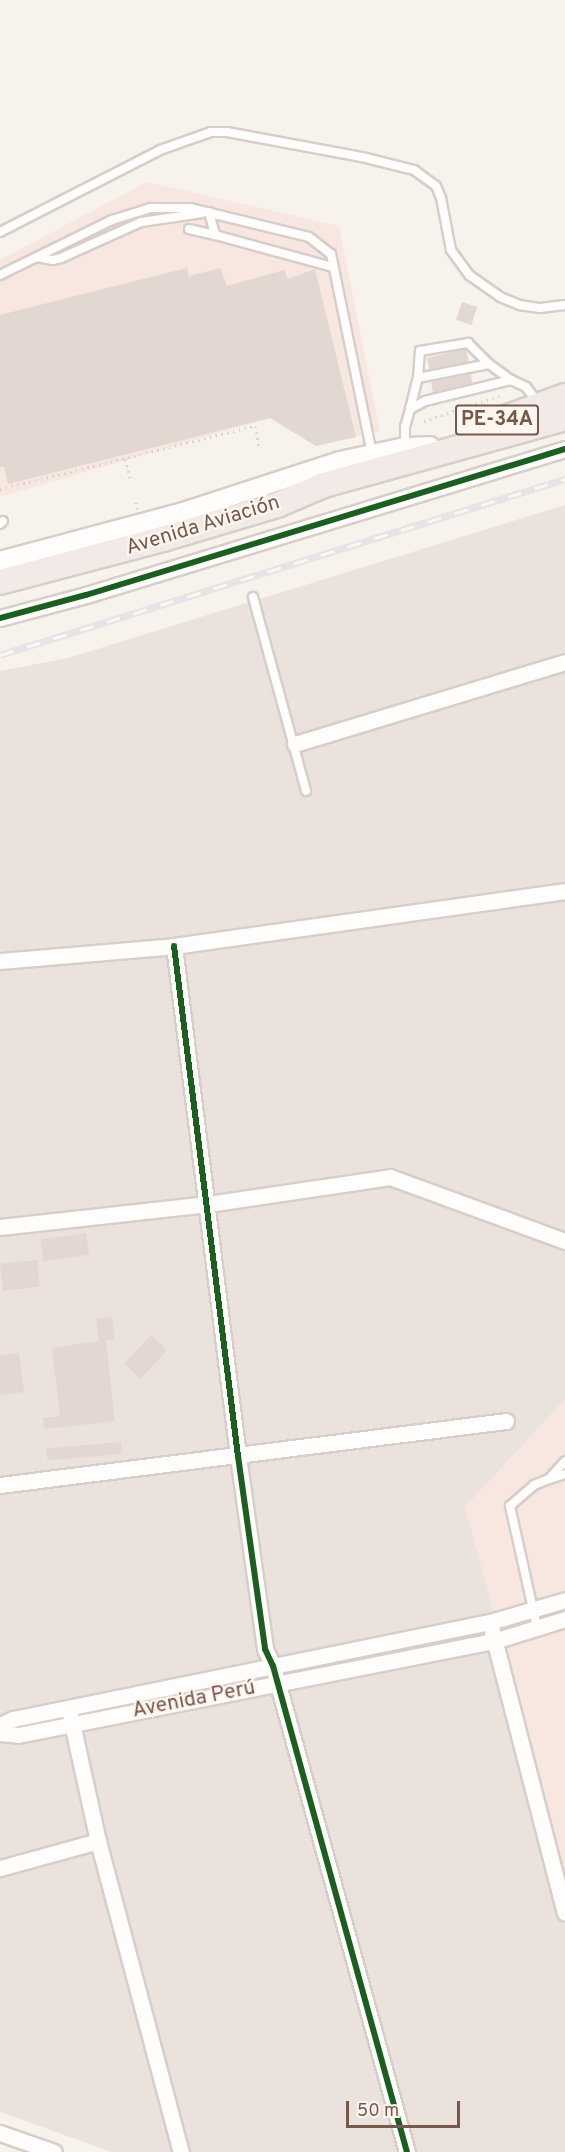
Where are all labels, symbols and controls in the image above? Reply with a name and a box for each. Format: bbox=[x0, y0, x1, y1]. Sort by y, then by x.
road number: PE-34A bbox=[454, 403, 540, 437]
street label: Avenida Aviación bbox=[123, 491, 283, 561]
street label: Avenida Perú bbox=[130, 1676, 258, 1724]
scale bar bbox=[349, 2089, 463, 2127]
text: 50 m bbox=[357, 2100, 399, 2123]

